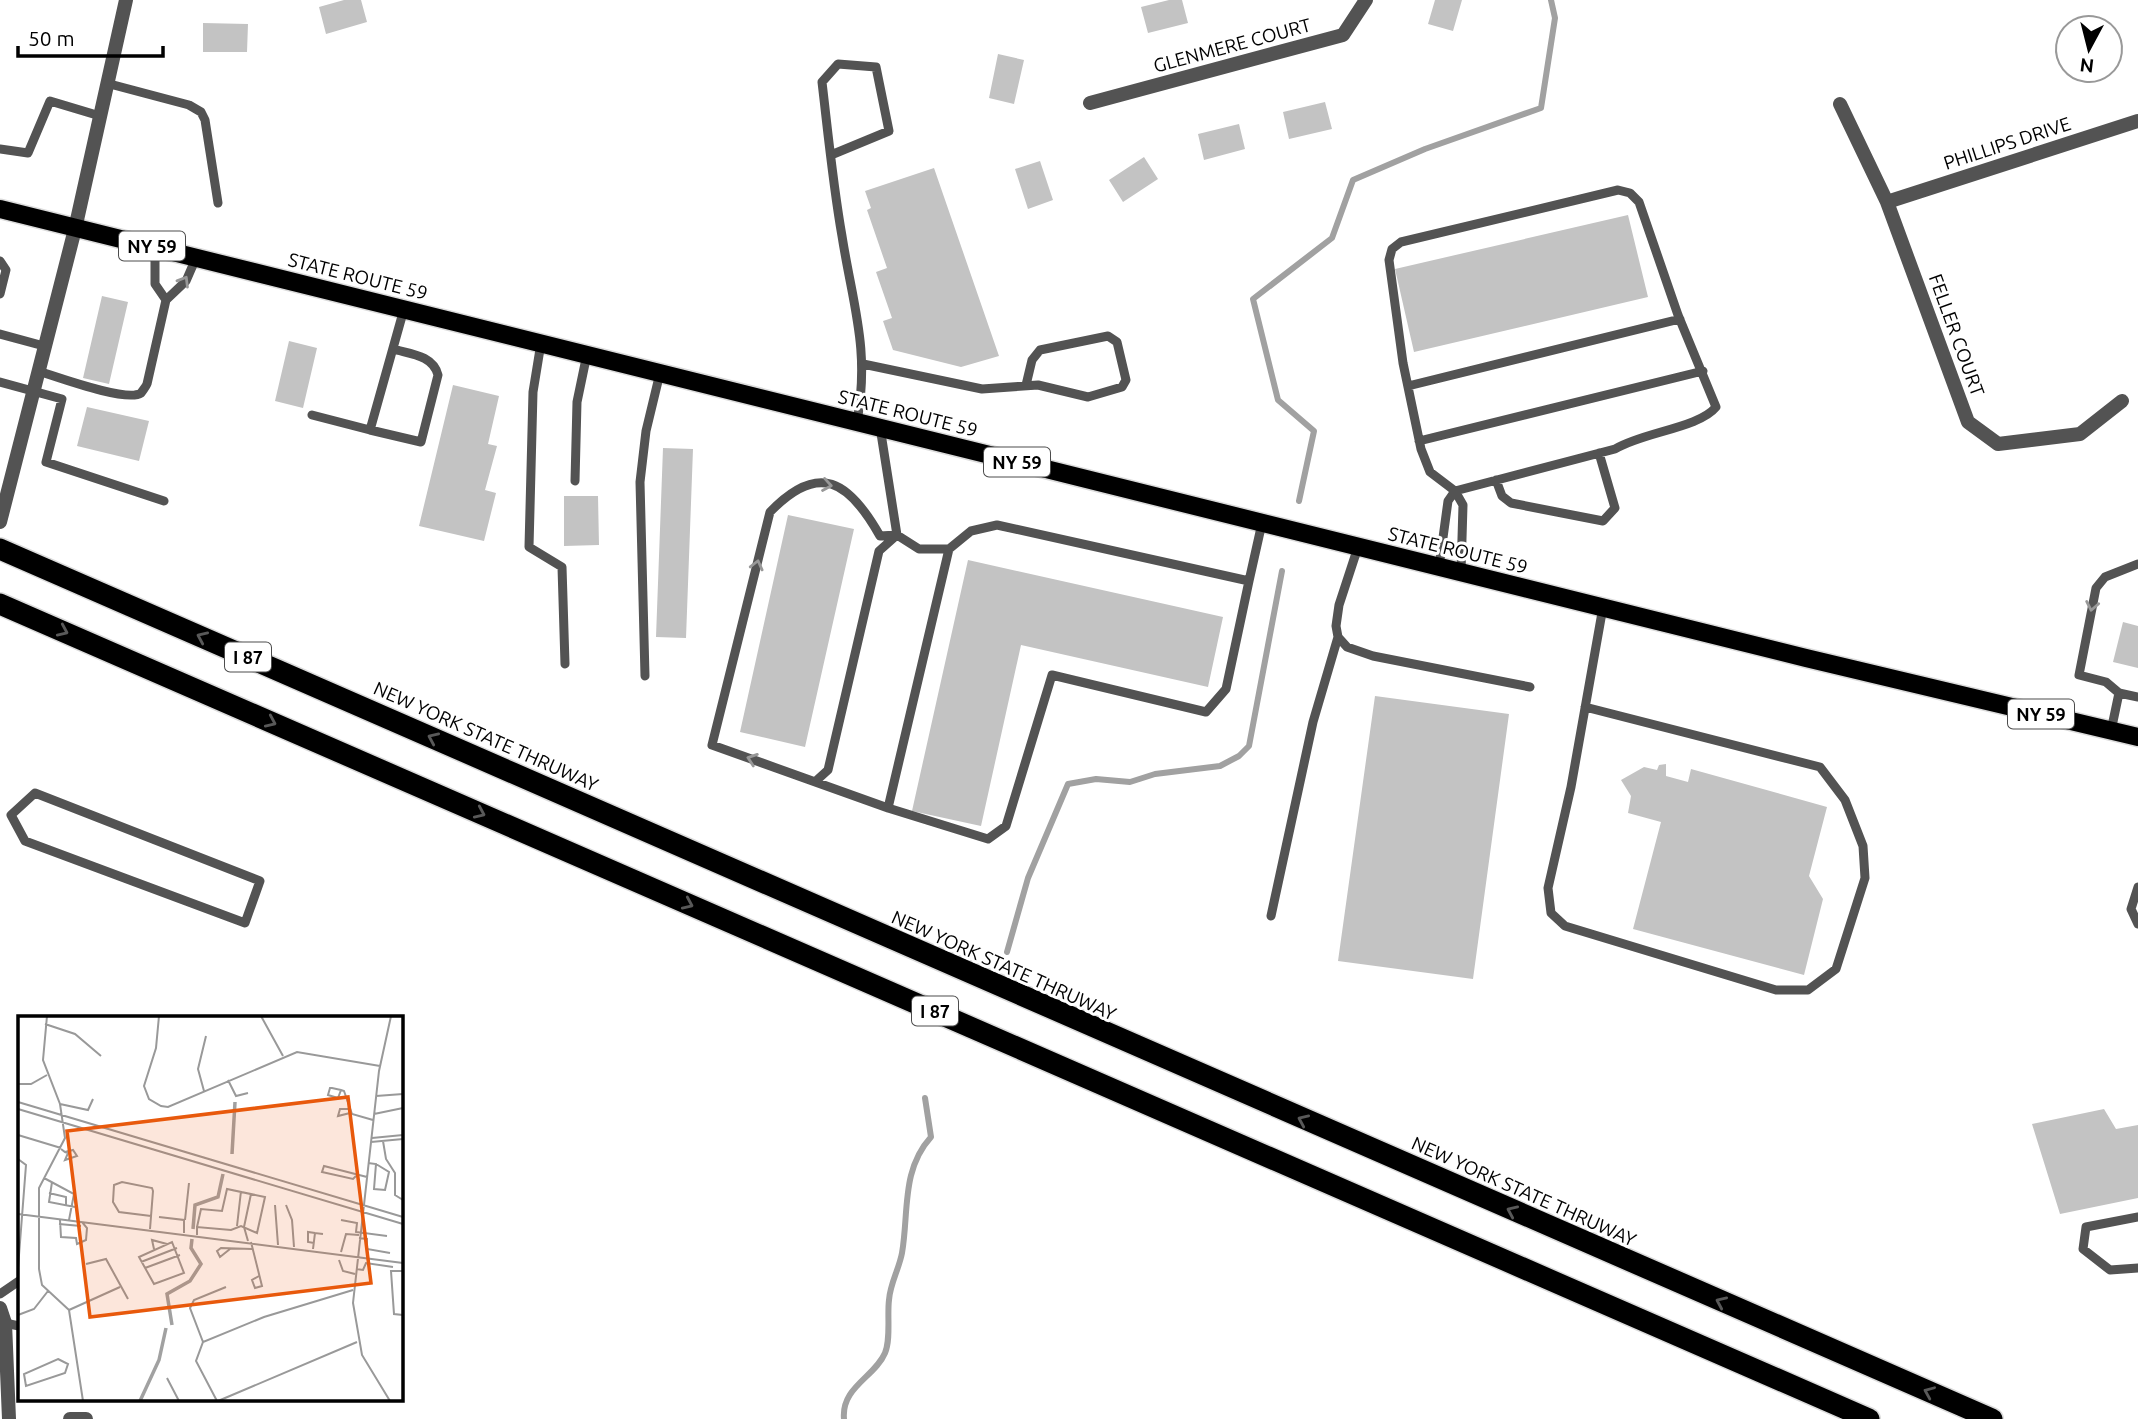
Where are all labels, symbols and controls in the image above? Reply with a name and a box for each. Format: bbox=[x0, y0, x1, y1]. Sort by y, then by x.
street label: GLENMERE COURT bbox=[1151, 13, 1314, 77]
scale bar bbox=[18, 14, 163, 58]
north arrow bbox=[2054, 14, 2124, 84]
text: 50 m bbox=[28, 26, 75, 50]
text: N bbox=[2079, 54, 2095, 78]
street label: PHILLIPS DRIVE bbox=[1941, 112, 2073, 174]
road number: NY 59 bbox=[119, 232, 185, 260]
street label: STATE ROUTE 59 bbox=[286, 248, 430, 304]
street label: FELLER COURT bbox=[1925, 271, 1989, 400]
one-way arrow bbox=[176, 275, 189, 288]
street label: STATE ROUTE 59 bbox=[836, 385, 980, 441]
road number: NY 59 bbox=[984, 448, 1050, 476]
one-way arrow bbox=[821, 477, 833, 492]
street label: STATE ROUTE 59 bbox=[1386, 522, 1530, 578]
one-way arrow bbox=[749, 559, 763, 571]
one-way arrow bbox=[2086, 600, 2101, 612]
one-way arrow bbox=[55, 623, 68, 637]
one-way arrow bbox=[197, 631, 209, 645]
road number: I 87 bbox=[225, 642, 271, 672]
street label: NEW YORK STATE THRUWAY bbox=[370, 676, 602, 796]
road number: NY 59 bbox=[2008, 700, 2074, 728]
one-way arrow bbox=[264, 714, 276, 728]
one-way arrow bbox=[428, 732, 440, 746]
one-way arrow bbox=[747, 752, 759, 767]
one-way arrow bbox=[472, 805, 485, 819]
one-way arrow bbox=[681, 895, 693, 909]
street label: NEW YORK STATE THRUWAY bbox=[888, 905, 1120, 1025]
road number: I 87 bbox=[912, 996, 958, 1026]
inset map bbox=[18, 1016, 402, 1402]
one-way arrow bbox=[1298, 1114, 1311, 1128]
street label: NEW YORK STATE THRUWAY bbox=[1408, 1131, 1640, 1251]
one-way arrow bbox=[1507, 1205, 1519, 1219]
one-way arrow bbox=[1715, 1296, 1727, 1310]
one-way arrow bbox=[1924, 1386, 1937, 1400]

